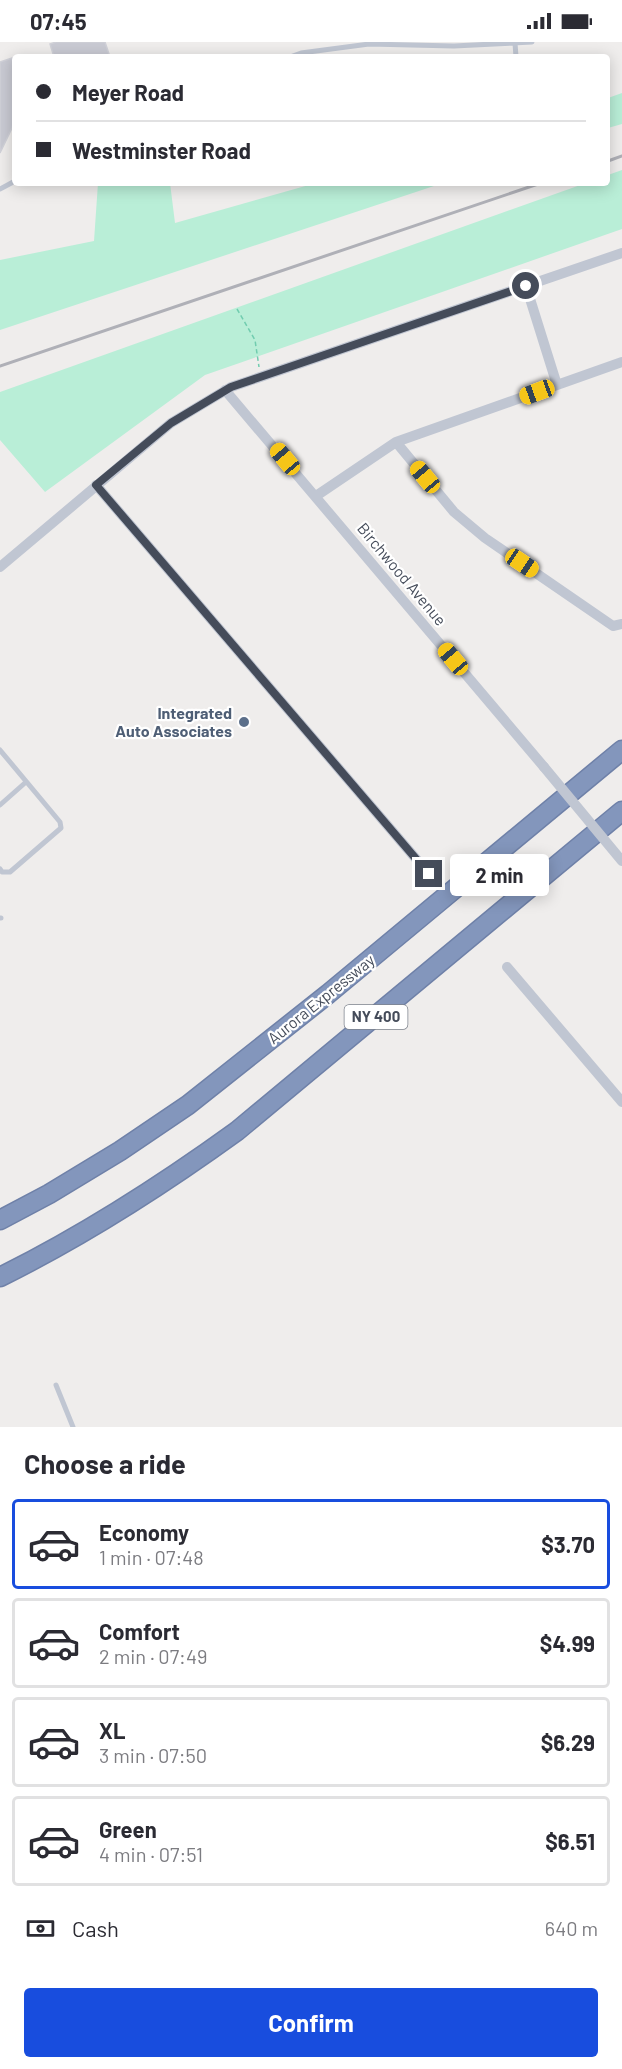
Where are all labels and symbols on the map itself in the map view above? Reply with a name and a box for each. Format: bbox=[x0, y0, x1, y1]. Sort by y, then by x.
route start bbox=[512, 272, 539, 299]
car bbox=[517, 377, 557, 407]
car bbox=[267, 439, 303, 479]
car bbox=[407, 457, 443, 497]
street label: Birchwood Avenue bbox=[354, 518, 451, 629]
car bbox=[502, 545, 542, 581]
car bbox=[435, 639, 471, 679]
place label: Integrated Auto Associates bbox=[115, 703, 232, 740]
marker: Integrated Auto Associates bbox=[237, 715, 251, 729]
callout: 2 min bbox=[450, 853, 549, 895]
route end bbox=[415, 860, 442, 887]
street label: Aurora Expressway bbox=[264, 949, 378, 1047]
road number: NY 400 bbox=[344, 1005, 407, 1029]

